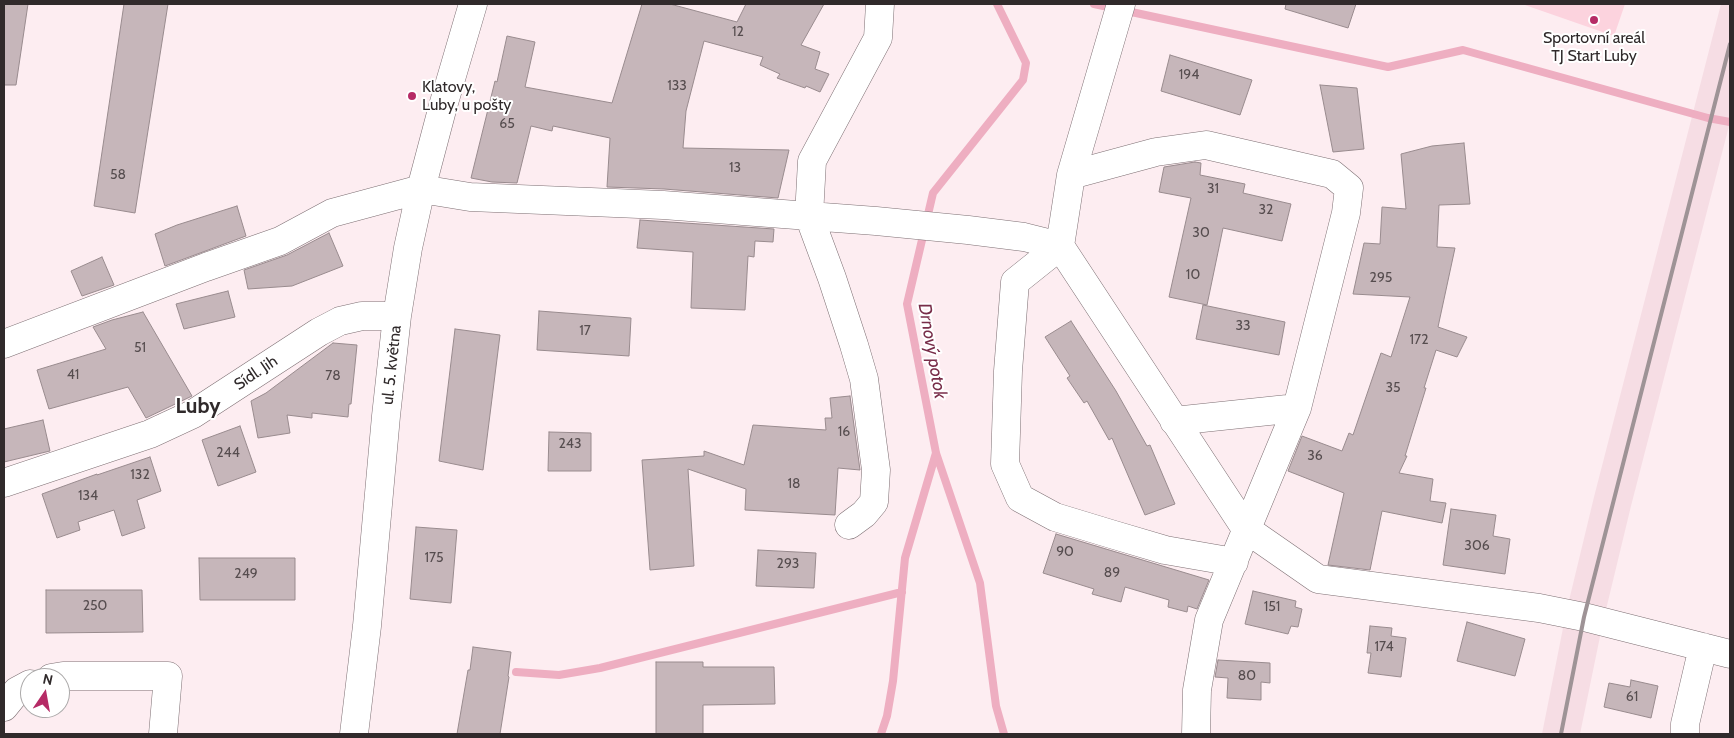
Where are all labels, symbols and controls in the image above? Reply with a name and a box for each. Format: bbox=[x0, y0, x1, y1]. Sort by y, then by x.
marker: Sportovní areál TJ Start Luby bbox=[1588, 14, 1600, 26]
house number: 12 bbox=[732, 24, 744, 40]
place label: Sportovní areál TJ Start Luby bbox=[1543, 28, 1645, 66]
house number: 194 bbox=[1179, 67, 1199, 83]
place label: Klatovy, Luby, u pošty bbox=[422, 77, 511, 115]
house number: 133 bbox=[667, 78, 687, 94]
marker: Klatovy, Luby, u pošty bbox=[406, 90, 418, 102]
house number: 65 bbox=[499, 116, 515, 132]
house number: 13 bbox=[729, 160, 741, 176]
house number: 58 bbox=[110, 167, 126, 183]
house number: 31 bbox=[1207, 181, 1219, 197]
house number: 32 bbox=[1259, 202, 1273, 218]
house number: 30 bbox=[1192, 225, 1210, 241]
house number: 10 bbox=[1186, 267, 1200, 283]
house number: 295 bbox=[1370, 270, 1392, 286]
water label: Drnový potok bbox=[913, 302, 951, 400]
house number: 33 bbox=[1235, 318, 1251, 334]
house number: 17 bbox=[579, 323, 591, 339]
street label: ul. 5. května bbox=[378, 324, 406, 406]
house number: 172 bbox=[1410, 332, 1428, 348]
house number: 51 bbox=[134, 340, 146, 356]
street label: Sídl. Jih bbox=[231, 352, 281, 394]
house number: 41 bbox=[67, 367, 79, 383]
house number: 78 bbox=[325, 368, 341, 384]
house number: 35 bbox=[1385, 380, 1401, 396]
district label: Luby bbox=[176, 394, 220, 420]
house number: 16 bbox=[838, 424, 850, 440]
house number: 243 bbox=[558, 436, 582, 452]
house number: 244 bbox=[216, 445, 240, 461]
house number: 36 bbox=[1307, 448, 1323, 464]
house number: 132 bbox=[130, 467, 150, 483]
house number: 18 bbox=[787, 476, 801, 492]
house number: 134 bbox=[78, 488, 98, 504]
house number: 306 bbox=[1464, 538, 1490, 554]
house number: 90 bbox=[1056, 544, 1074, 560]
house number: 175 bbox=[424, 550, 444, 566]
house number: 293 bbox=[777, 556, 799, 572]
house number: 89 bbox=[1104, 565, 1120, 581]
house number: 249 bbox=[234, 566, 258, 582]
house number: 250 bbox=[83, 598, 107, 614]
house number: 151 bbox=[1264, 599, 1280, 615]
house number: 174 bbox=[1374, 639, 1394, 655]
north arrow bbox=[20, 668, 70, 718]
house number: 80 bbox=[1238, 668, 1256, 684]
text: N bbox=[41, 669, 55, 689]
house number: 61 bbox=[1626, 689, 1638, 705]

